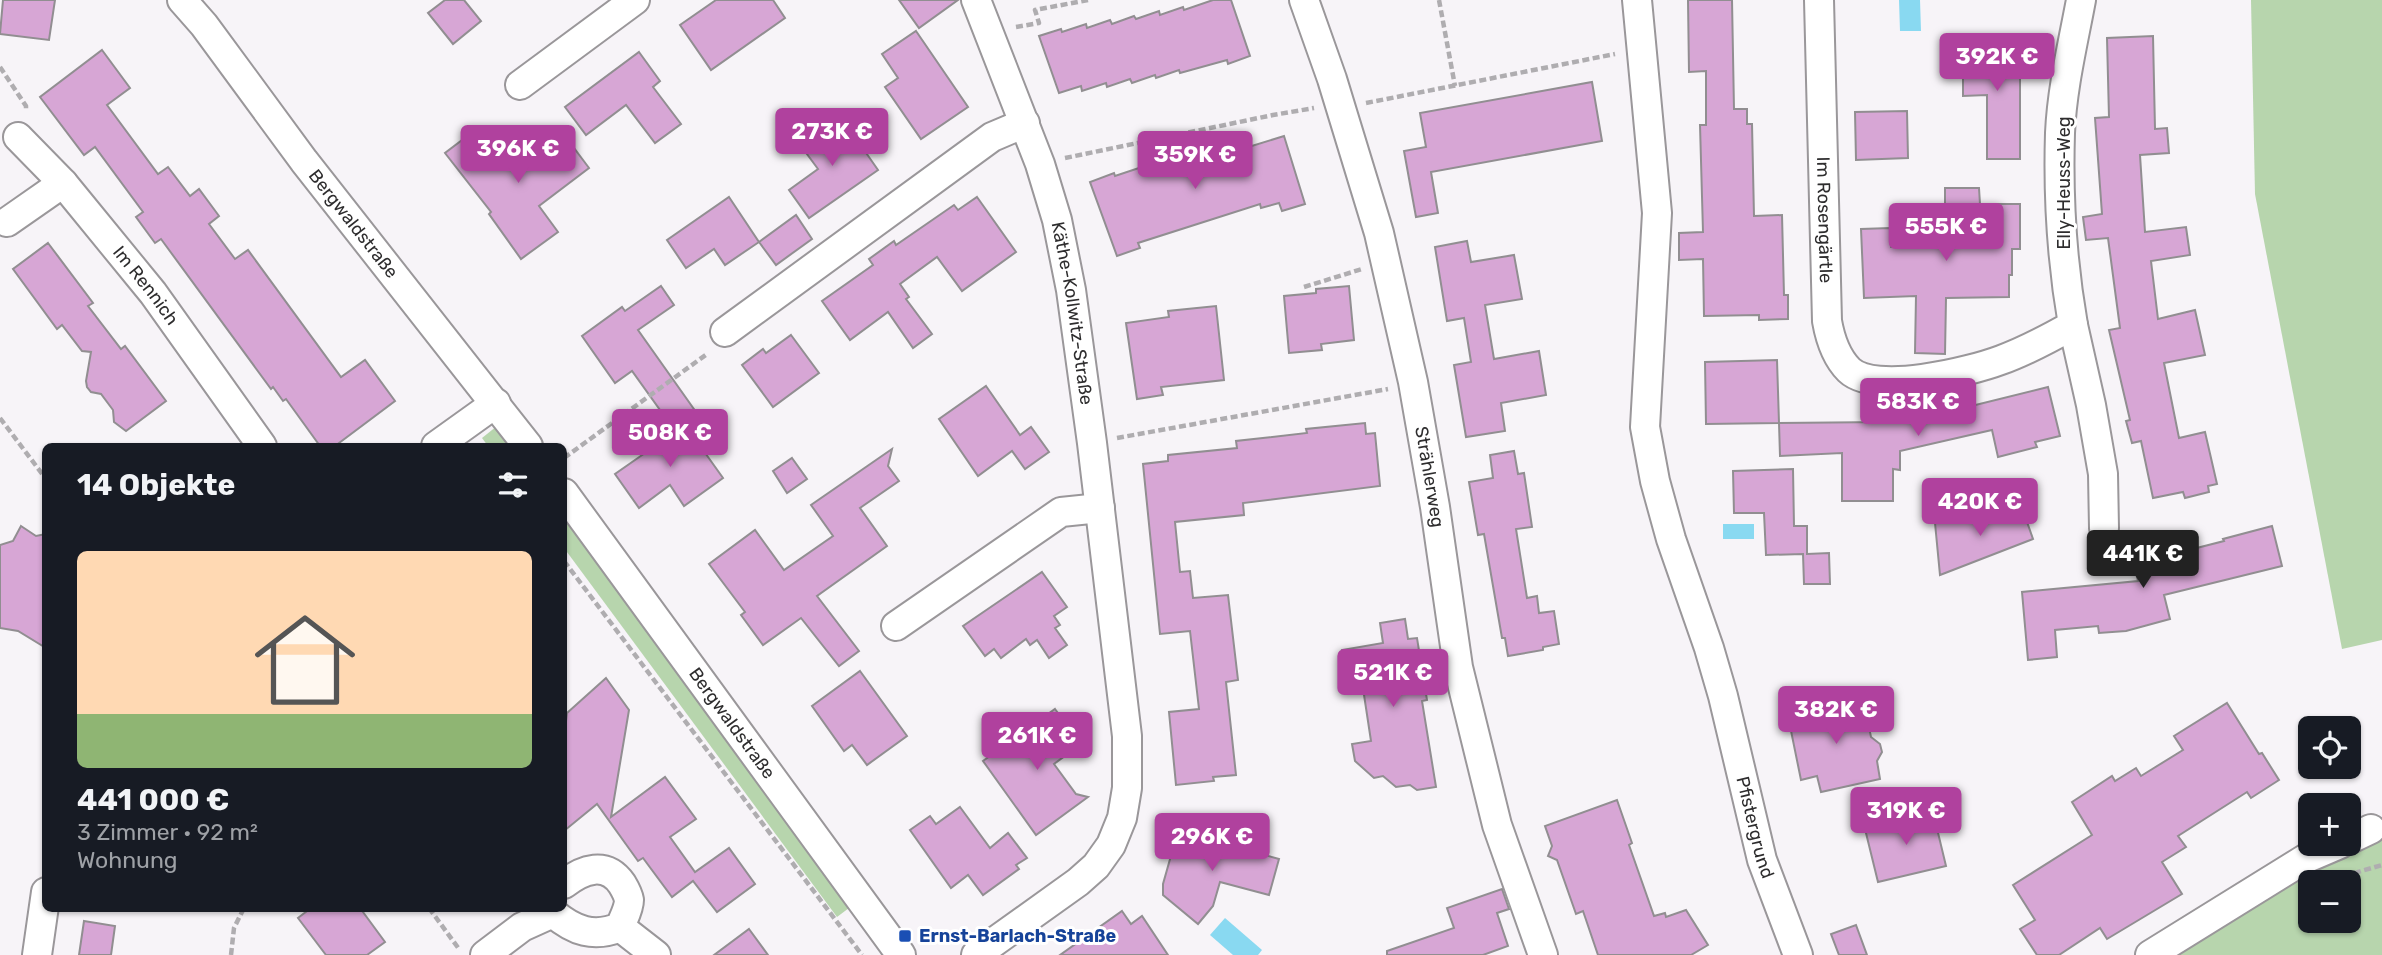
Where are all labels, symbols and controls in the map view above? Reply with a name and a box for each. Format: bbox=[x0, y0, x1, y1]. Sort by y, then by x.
pin: 392K € bbox=[1940, 34, 2054, 93]
text: 392K € bbox=[1956, 42, 2038, 70]
pin: 273K € bbox=[775, 108, 889, 168]
text: 273K € bbox=[791, 117, 873, 145]
street label: Elly-Heuss-Weg bbox=[2053, 117, 2075, 249]
pin: 396K € bbox=[461, 125, 575, 185]
pin: 359K € bbox=[1138, 132, 1252, 191]
text: 396K € bbox=[477, 134, 559, 162]
text: 359K € bbox=[1154, 140, 1236, 168]
street label: Im Rosengärtle bbox=[1812, 156, 1837, 284]
street label: Bergwaldstraße bbox=[304, 165, 403, 283]
pin: 555K € bbox=[1889, 204, 2003, 263]
text: 555K € bbox=[1905, 212, 1987, 240]
street label: Käthe-Kollwitz-Straße bbox=[1047, 220, 1098, 406]
street label: Im Rennich bbox=[108, 241, 183, 329]
pin: 583K € bbox=[1861, 378, 1975, 438]
text: 583K € bbox=[1876, 387, 1960, 415]
pin: 508K € bbox=[613, 410, 727, 469]
text: 508K € bbox=[628, 418, 712, 446]
street label: Strählerweg bbox=[1410, 425, 1449, 529]
icon: filters bbox=[494, 466, 532, 504]
text: 14 Objekte bbox=[77, 467, 235, 503]
pin: 420K € bbox=[1923, 478, 2037, 538]
text: 420K € bbox=[1938, 487, 2022, 515]
pin: 441K € bbox=[2086, 530, 2200, 590]
text: 441K € bbox=[2103, 539, 2183, 567]
icon: home bbox=[242, 597, 368, 723]
pin: 521K € bbox=[1336, 650, 1450, 709]
text: 521K € bbox=[1353, 658, 1433, 686]
street label: Bergwaldstraße bbox=[684, 663, 780, 783]
pin: 382K € bbox=[1779, 686, 1893, 746]
text: 382K € bbox=[1794, 695, 1878, 723]
pin: 261K € bbox=[980, 712, 1094, 772]
map controls bbox=[2298, 716, 2361, 933]
button: locate bbox=[2298, 716, 2361, 779]
text: 261K € bbox=[998, 721, 1076, 749]
street label: Pfistergrund bbox=[1731, 774, 1779, 882]
text: 441 000 € bbox=[77, 782, 230, 818]
pin: 319K € bbox=[1849, 788, 1963, 847]
button: + bbox=[2298, 793, 2361, 856]
text: 319K € bbox=[1866, 796, 1946, 824]
pin: 296K € bbox=[1155, 814, 1269, 873]
text: 3 Zimmer · 92 m² bbox=[77, 818, 258, 846]
text: 296K € bbox=[1171, 822, 1253, 850]
text: Wohnung bbox=[77, 846, 178, 874]
button: − bbox=[2298, 870, 2361, 933]
place label: Ernst-Barlach-Straße bbox=[919, 925, 1116, 947]
marker: Ernst-Barlach-Straße bbox=[897, 928, 913, 944]

